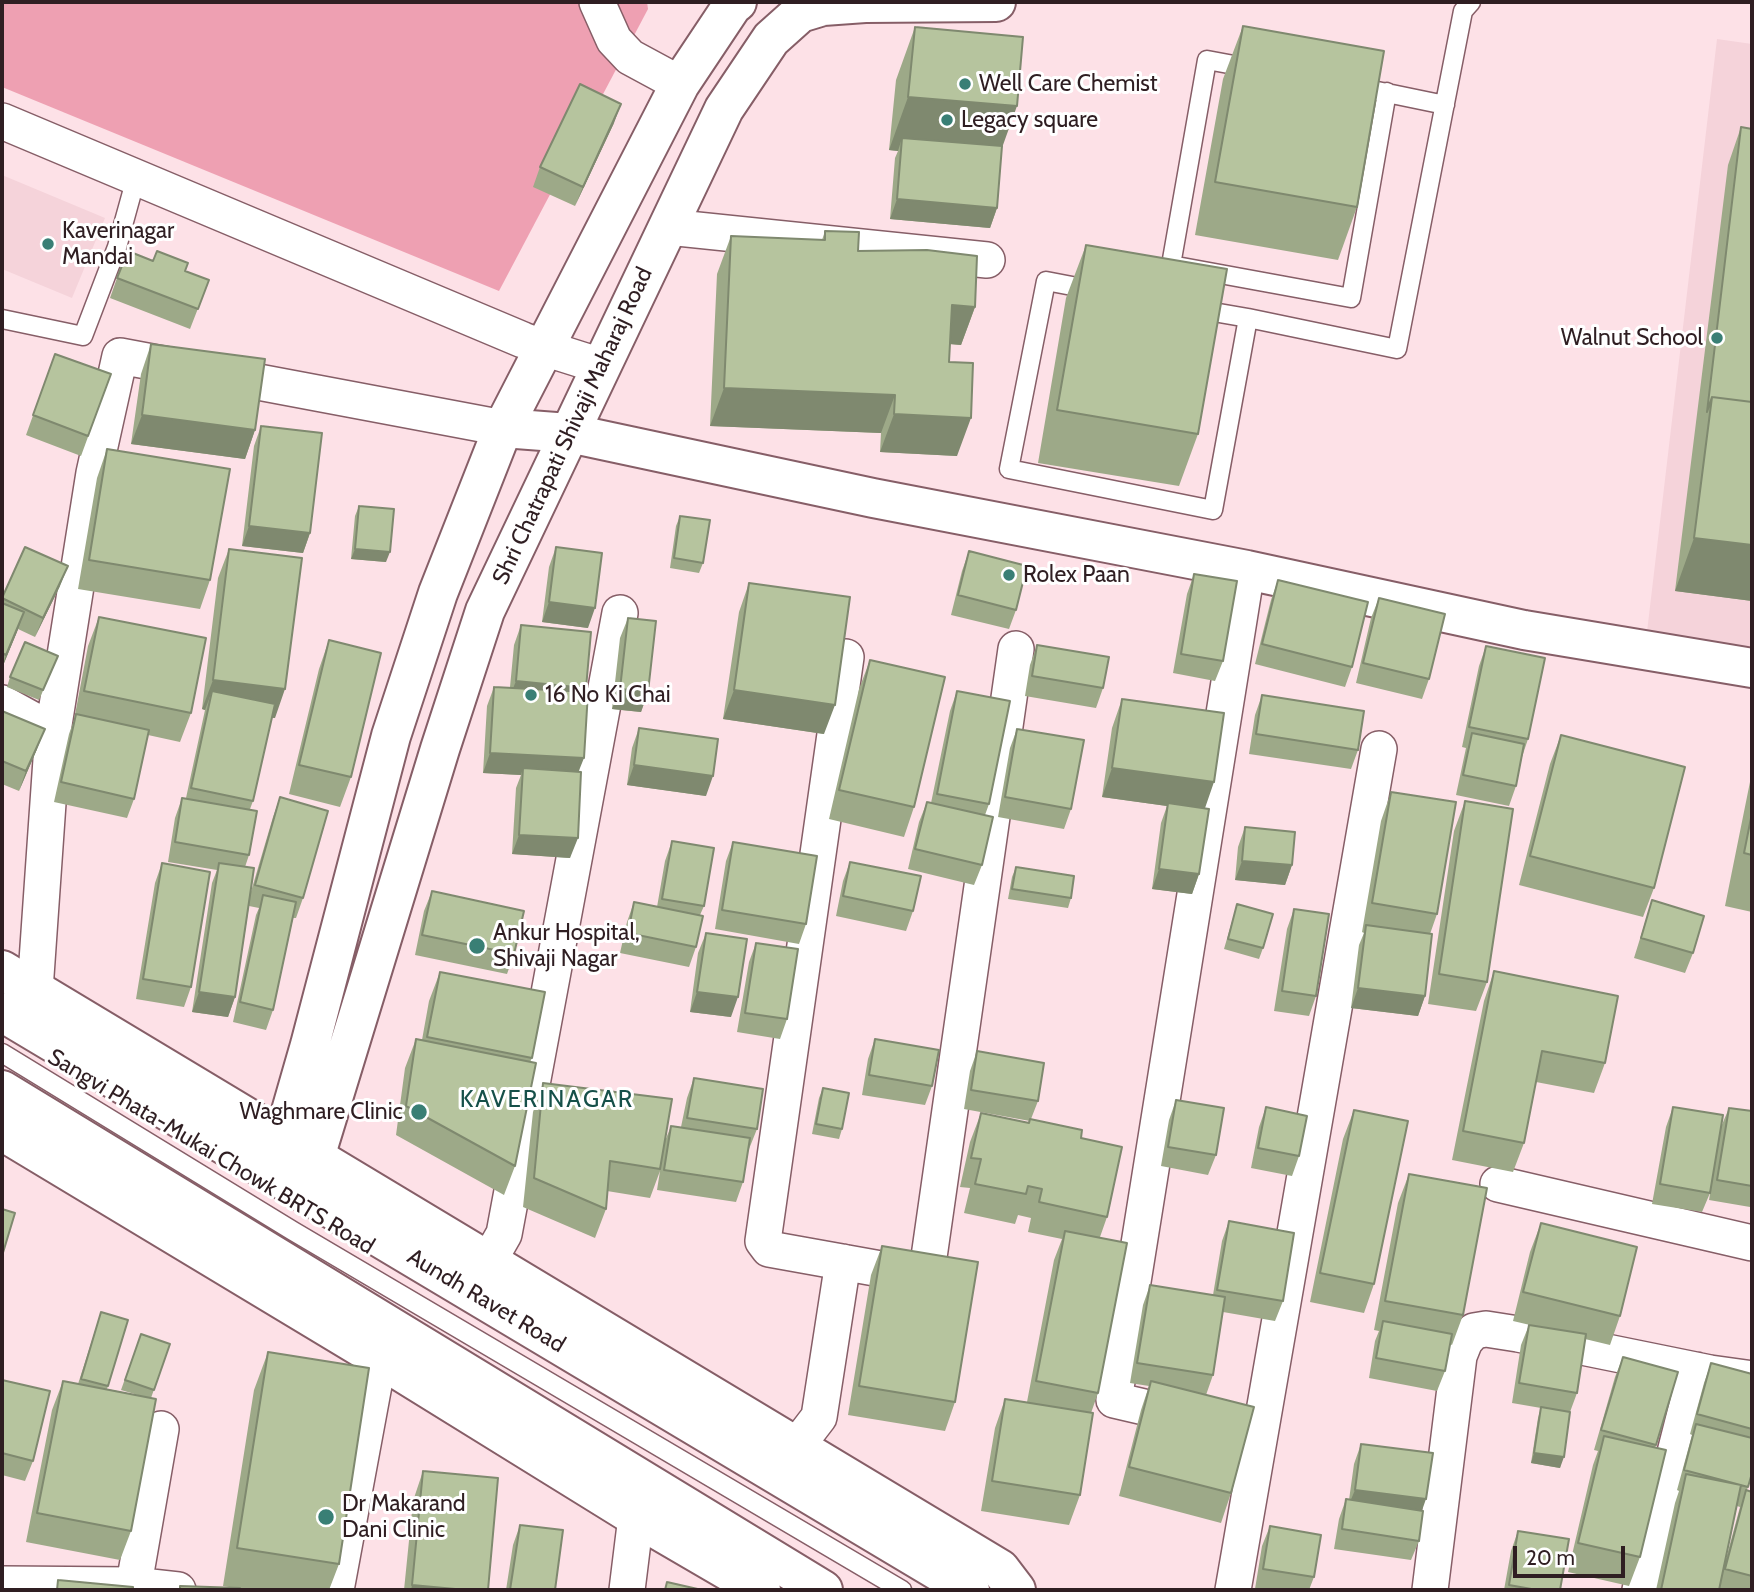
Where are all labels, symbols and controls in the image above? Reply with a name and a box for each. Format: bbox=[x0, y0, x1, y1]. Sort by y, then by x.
place label: Well Care Chemist bbox=[979, 70, 1158, 98]
marker: Well Care Chemist bbox=[957, 76, 973, 92]
place label: Legacy square bbox=[961, 106, 1098, 134]
marker: Legacy square bbox=[939, 112, 955, 128]
place label: Kaverinagar Mandai bbox=[62, 217, 174, 271]
marker: Kaverinagar Mandai bbox=[40, 236, 56, 252]
street label: Shri Chatrapati Shivaji Maharaj Road bbox=[487, 263, 659, 589]
place label: Walnut School bbox=[1561, 324, 1703, 352]
marker: Walnut School bbox=[1709, 330, 1725, 346]
place label: Rolex Paan bbox=[1023, 561, 1130, 589]
marker: Rolex Paan bbox=[1001, 567, 1017, 583]
place label: 16 No Ki Chai bbox=[545, 681, 671, 709]
marker: 16 No Ki Chai bbox=[523, 687, 539, 703]
place label: Ankur Hospital, Shivaji Nagar bbox=[493, 919, 640, 973]
marker: Ankur Hospital, Shivaji Nagar bbox=[467, 936, 487, 956]
street label: Sangvi Phata-Mukai Chowk BRTS Road bbox=[43, 1043, 379, 1261]
district label: KAVERINAGAR bbox=[461, 1086, 633, 1114]
place label: Waghmare Clinic bbox=[239, 1098, 403, 1126]
marker: Waghmare Clinic bbox=[409, 1102, 429, 1122]
street label: Aundh Ravet Road bbox=[402, 1243, 570, 1359]
place label: Dr Makarand Dani Clinic bbox=[342, 1490, 466, 1544]
marker: Dr Makarand Dani Clinic bbox=[316, 1507, 336, 1527]
scale bar bbox=[1516, 1532, 1628, 1576]
text: 20 m bbox=[1526, 1545, 1575, 1570]

